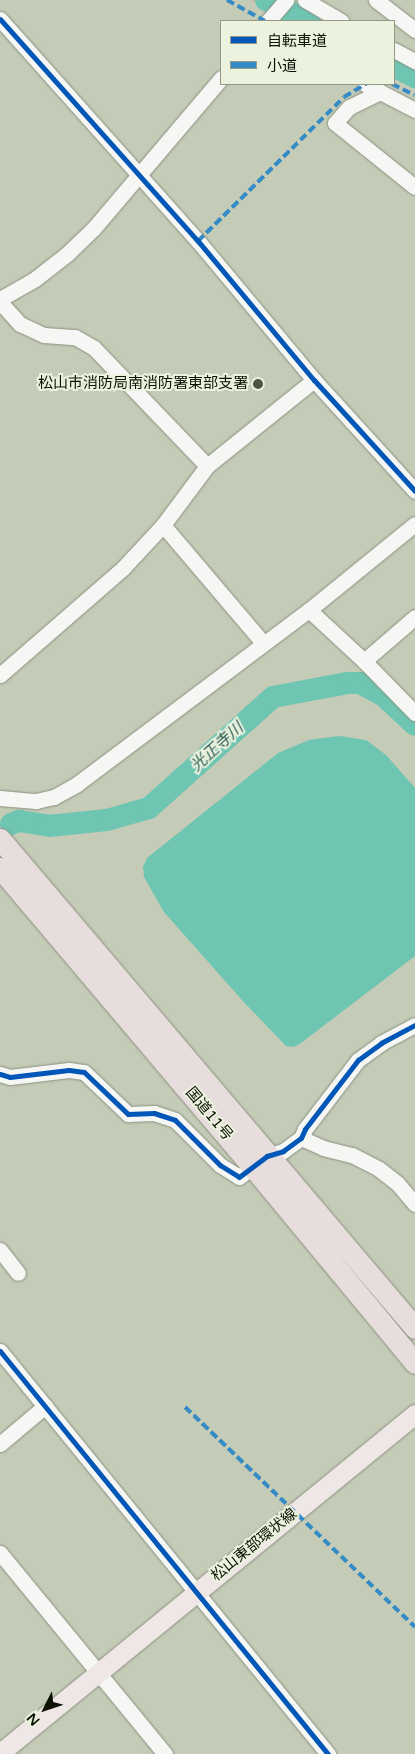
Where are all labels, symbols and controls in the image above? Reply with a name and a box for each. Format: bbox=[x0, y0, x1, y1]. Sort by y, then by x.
legend bbox=[220, 20, 395, 85]
text: 自転車道 bbox=[267, 32, 327, 50]
text: 小道 bbox=[267, 57, 297, 75]
place label: 松山市消防局南消防署東部支署 bbox=[38, 375, 248, 393]
marker: 松山市消防局南消防署東部支署 bbox=[252, 378, 264, 390]
water label: 光正寺川 bbox=[187, 718, 247, 776]
street label: 国道11号 bbox=[182, 1084, 236, 1144]
street label: 松山東部環状線 bbox=[208, 1505, 300, 1585]
north arrow bbox=[20, 1684, 70, 1734]
text: N bbox=[23, 1709, 43, 1729]

